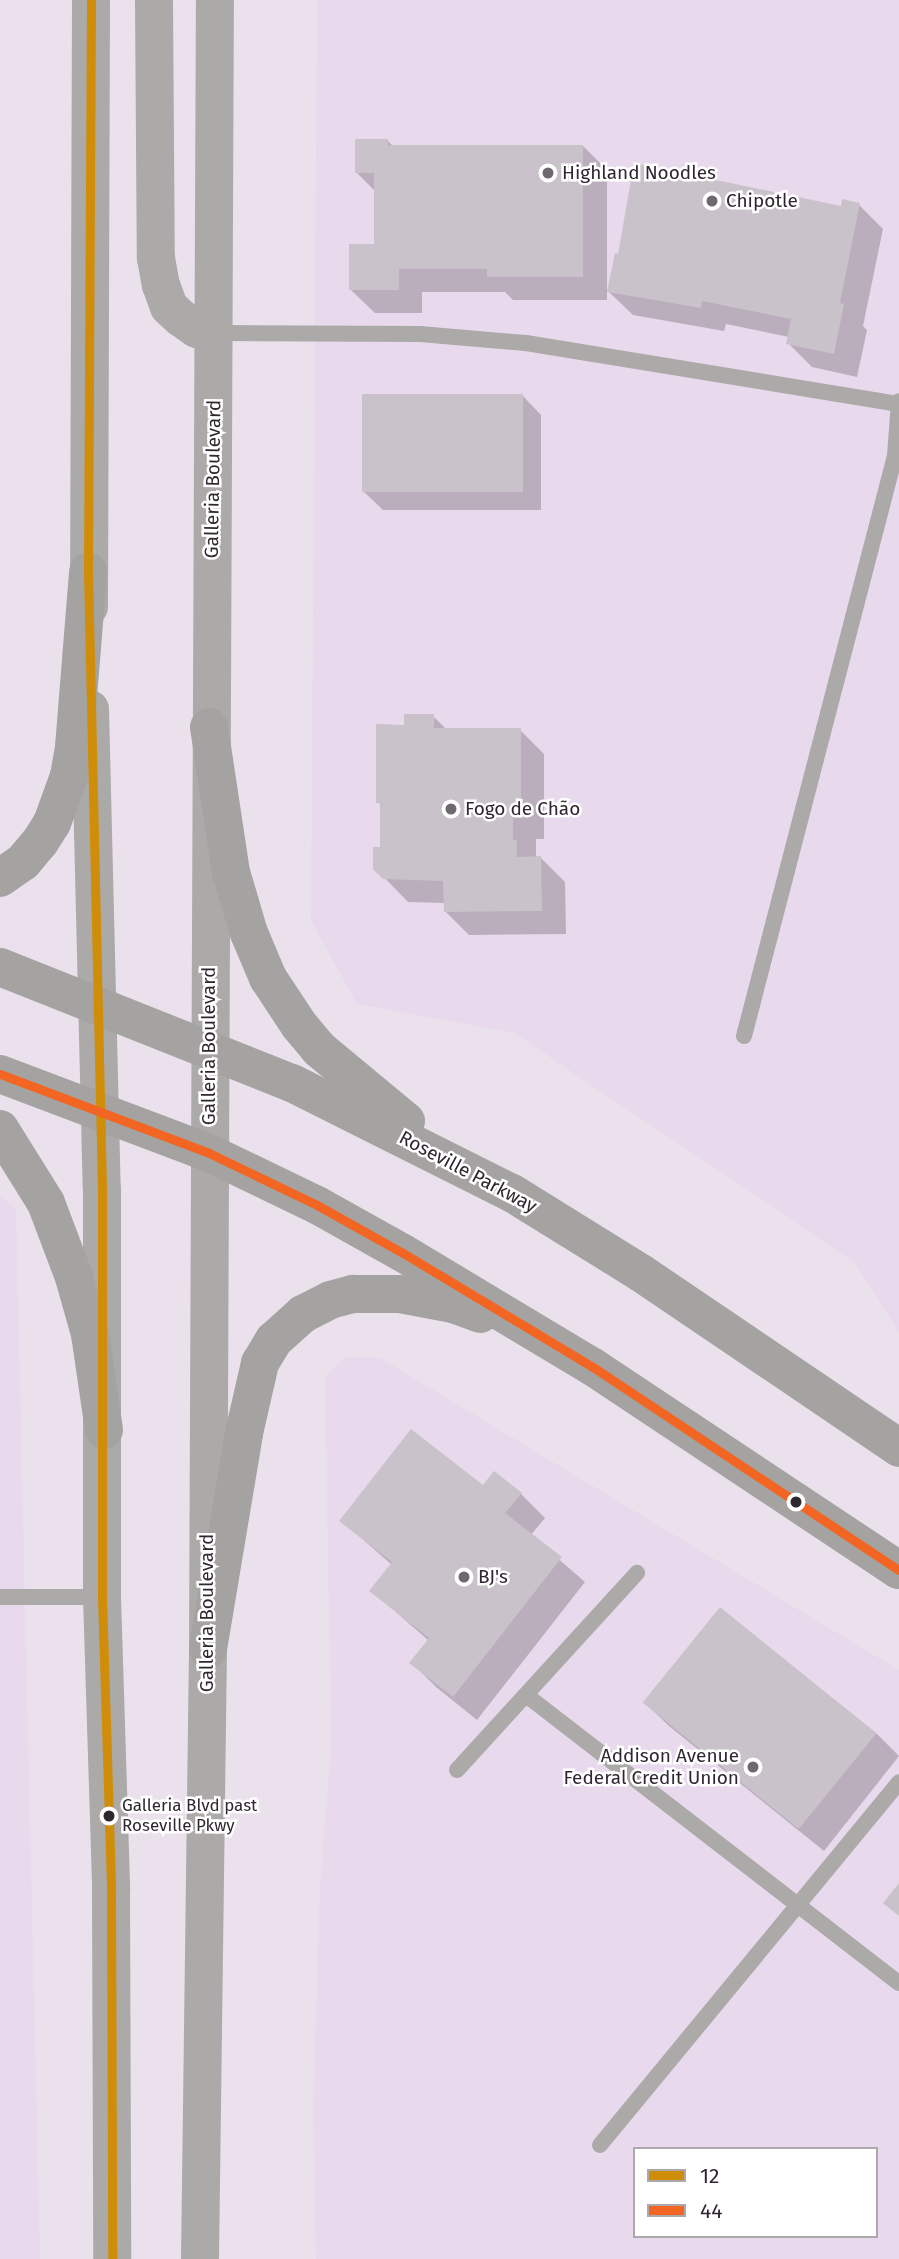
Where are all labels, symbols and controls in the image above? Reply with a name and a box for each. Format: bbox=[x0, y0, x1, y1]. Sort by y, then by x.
place label: Highland Noodles bbox=[562, 162, 716, 184]
marker: Highland Noodles bbox=[540, 165, 556, 181]
place label: Chipotle bbox=[726, 190, 798, 212]
marker: Chipotle bbox=[704, 193, 720, 209]
street label: Galleria Boulevard bbox=[200, 400, 226, 558]
place label: Fogo de Chão bbox=[465, 798, 580, 820]
marker: Fogo de Chão bbox=[443, 801, 459, 817]
street label: Galleria Boulevard bbox=[198, 967, 220, 1125]
street label: Roseville Parkway bbox=[395, 1126, 541, 1218]
unlabelled marker bbox=[789, 1495, 803, 1509]
street label: Galleria Boulevard bbox=[196, 1534, 218, 1692]
place label: BJ's bbox=[478, 1566, 508, 1588]
marker: BJ's bbox=[456, 1569, 472, 1585]
place label: Addison Avenue Federal Credit Union bbox=[563, 1745, 739, 1789]
marker: Addison Avenue Federal Credit Union bbox=[745, 1759, 761, 1775]
place label: Galleria Blvd past Roseville Pkwy bbox=[122, 1796, 257, 1836]
marker: Galleria Blvd past Roseville Pkwy bbox=[102, 1809, 116, 1823]
legend bbox=[633, 2147, 878, 2238]
text: 12 bbox=[700, 2163, 720, 2189]
text: 44 bbox=[700, 2198, 722, 2224]

